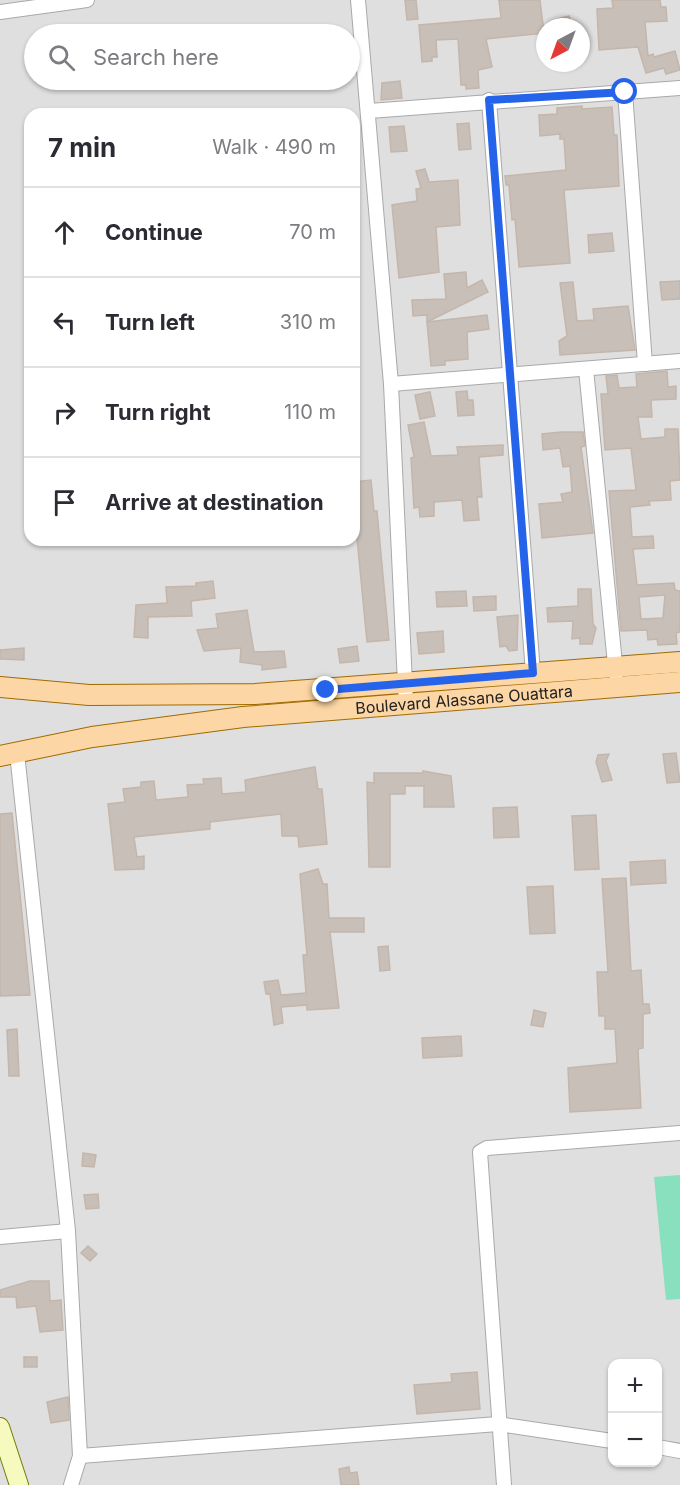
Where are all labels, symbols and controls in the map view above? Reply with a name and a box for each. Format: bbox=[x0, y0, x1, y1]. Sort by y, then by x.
north arrow bbox=[536, 18, 590, 72]
search box bbox=[24, 24, 360, 90]
icon: search bbox=[45, 41, 78, 74]
text: Search here bbox=[93, 44, 219, 70]
route start bbox=[611, 78, 637, 104]
text: 7 min bbox=[48, 132, 116, 163]
text: Walk · 490 m bbox=[212, 135, 336, 159]
icon: ahead bbox=[48, 216, 81, 249]
text: Continue bbox=[105, 219, 203, 245]
text: 70 m bbox=[289, 220, 336, 244]
icon: left bbox=[48, 306, 81, 339]
text: Turn left bbox=[105, 309, 195, 335]
text: 310 m bbox=[280, 310, 336, 334]
icon: right bbox=[48, 396, 81, 429]
text: Turn right bbox=[105, 399, 211, 425]
text: 110 m bbox=[284, 400, 336, 424]
icon: arrive bbox=[48, 486, 81, 519]
text: Arrive at destination bbox=[105, 489, 324, 515]
route end bbox=[312, 676, 338, 702]
street label: Boulevard Alassane Ouattara bbox=[354, 681, 574, 718]
map controls bbox=[608, 1359, 662, 1467]
button: + bbox=[608, 1359, 662, 1413]
button: − bbox=[608, 1413, 662, 1467]

